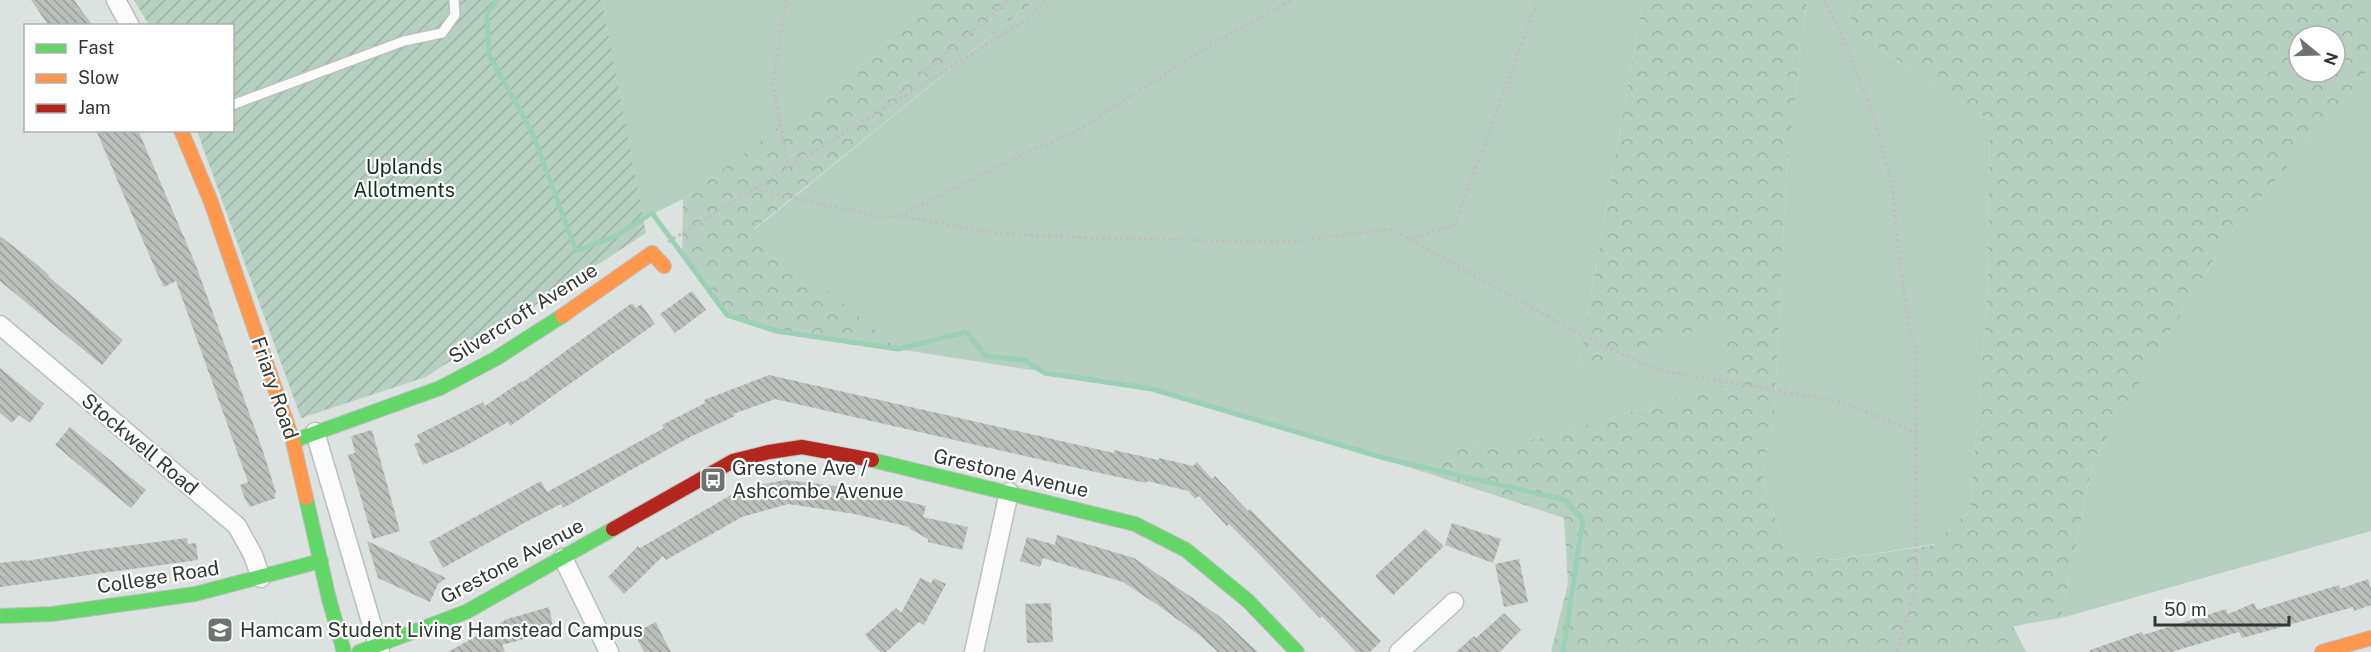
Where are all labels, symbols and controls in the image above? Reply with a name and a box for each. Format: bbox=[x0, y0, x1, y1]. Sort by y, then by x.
legend bbox=[24, 24, 234, 132]
north arrow bbox=[2287, 24, 2347, 84]
text: Fast bbox=[78, 37, 114, 58]
text: N bbox=[2320, 50, 2342, 68]
text: Slow bbox=[78, 67, 119, 88]
text: Jam bbox=[78, 97, 111, 118]
park label: Uplands Allotments bbox=[353, 155, 455, 202]
street label: Silvercroft Avenue bbox=[444, 258, 602, 368]
street label: Friary Road bbox=[246, 334, 304, 442]
street label: Stockwell Road bbox=[77, 388, 203, 500]
street label: Grestone Avenue bbox=[931, 443, 1091, 503]
place label: Grestone Ave / Ashcombe Avenue bbox=[732, 456, 904, 503]
bus stop icon: Grestone Ave / Ashcombe Avenue bbox=[698, 465, 728, 495]
street label: Grestone Avenue bbox=[436, 513, 588, 609]
street label: College Road bbox=[95, 556, 221, 598]
scale bar bbox=[2155, 589, 2288, 627]
text: 50 m bbox=[2164, 599, 2207, 620]
school or university icon: Hamcam Student Living Hamstead Campus bbox=[205, 615, 235, 645]
place label: Hamcam Student Living Hamstead Campus bbox=[240, 618, 643, 642]

